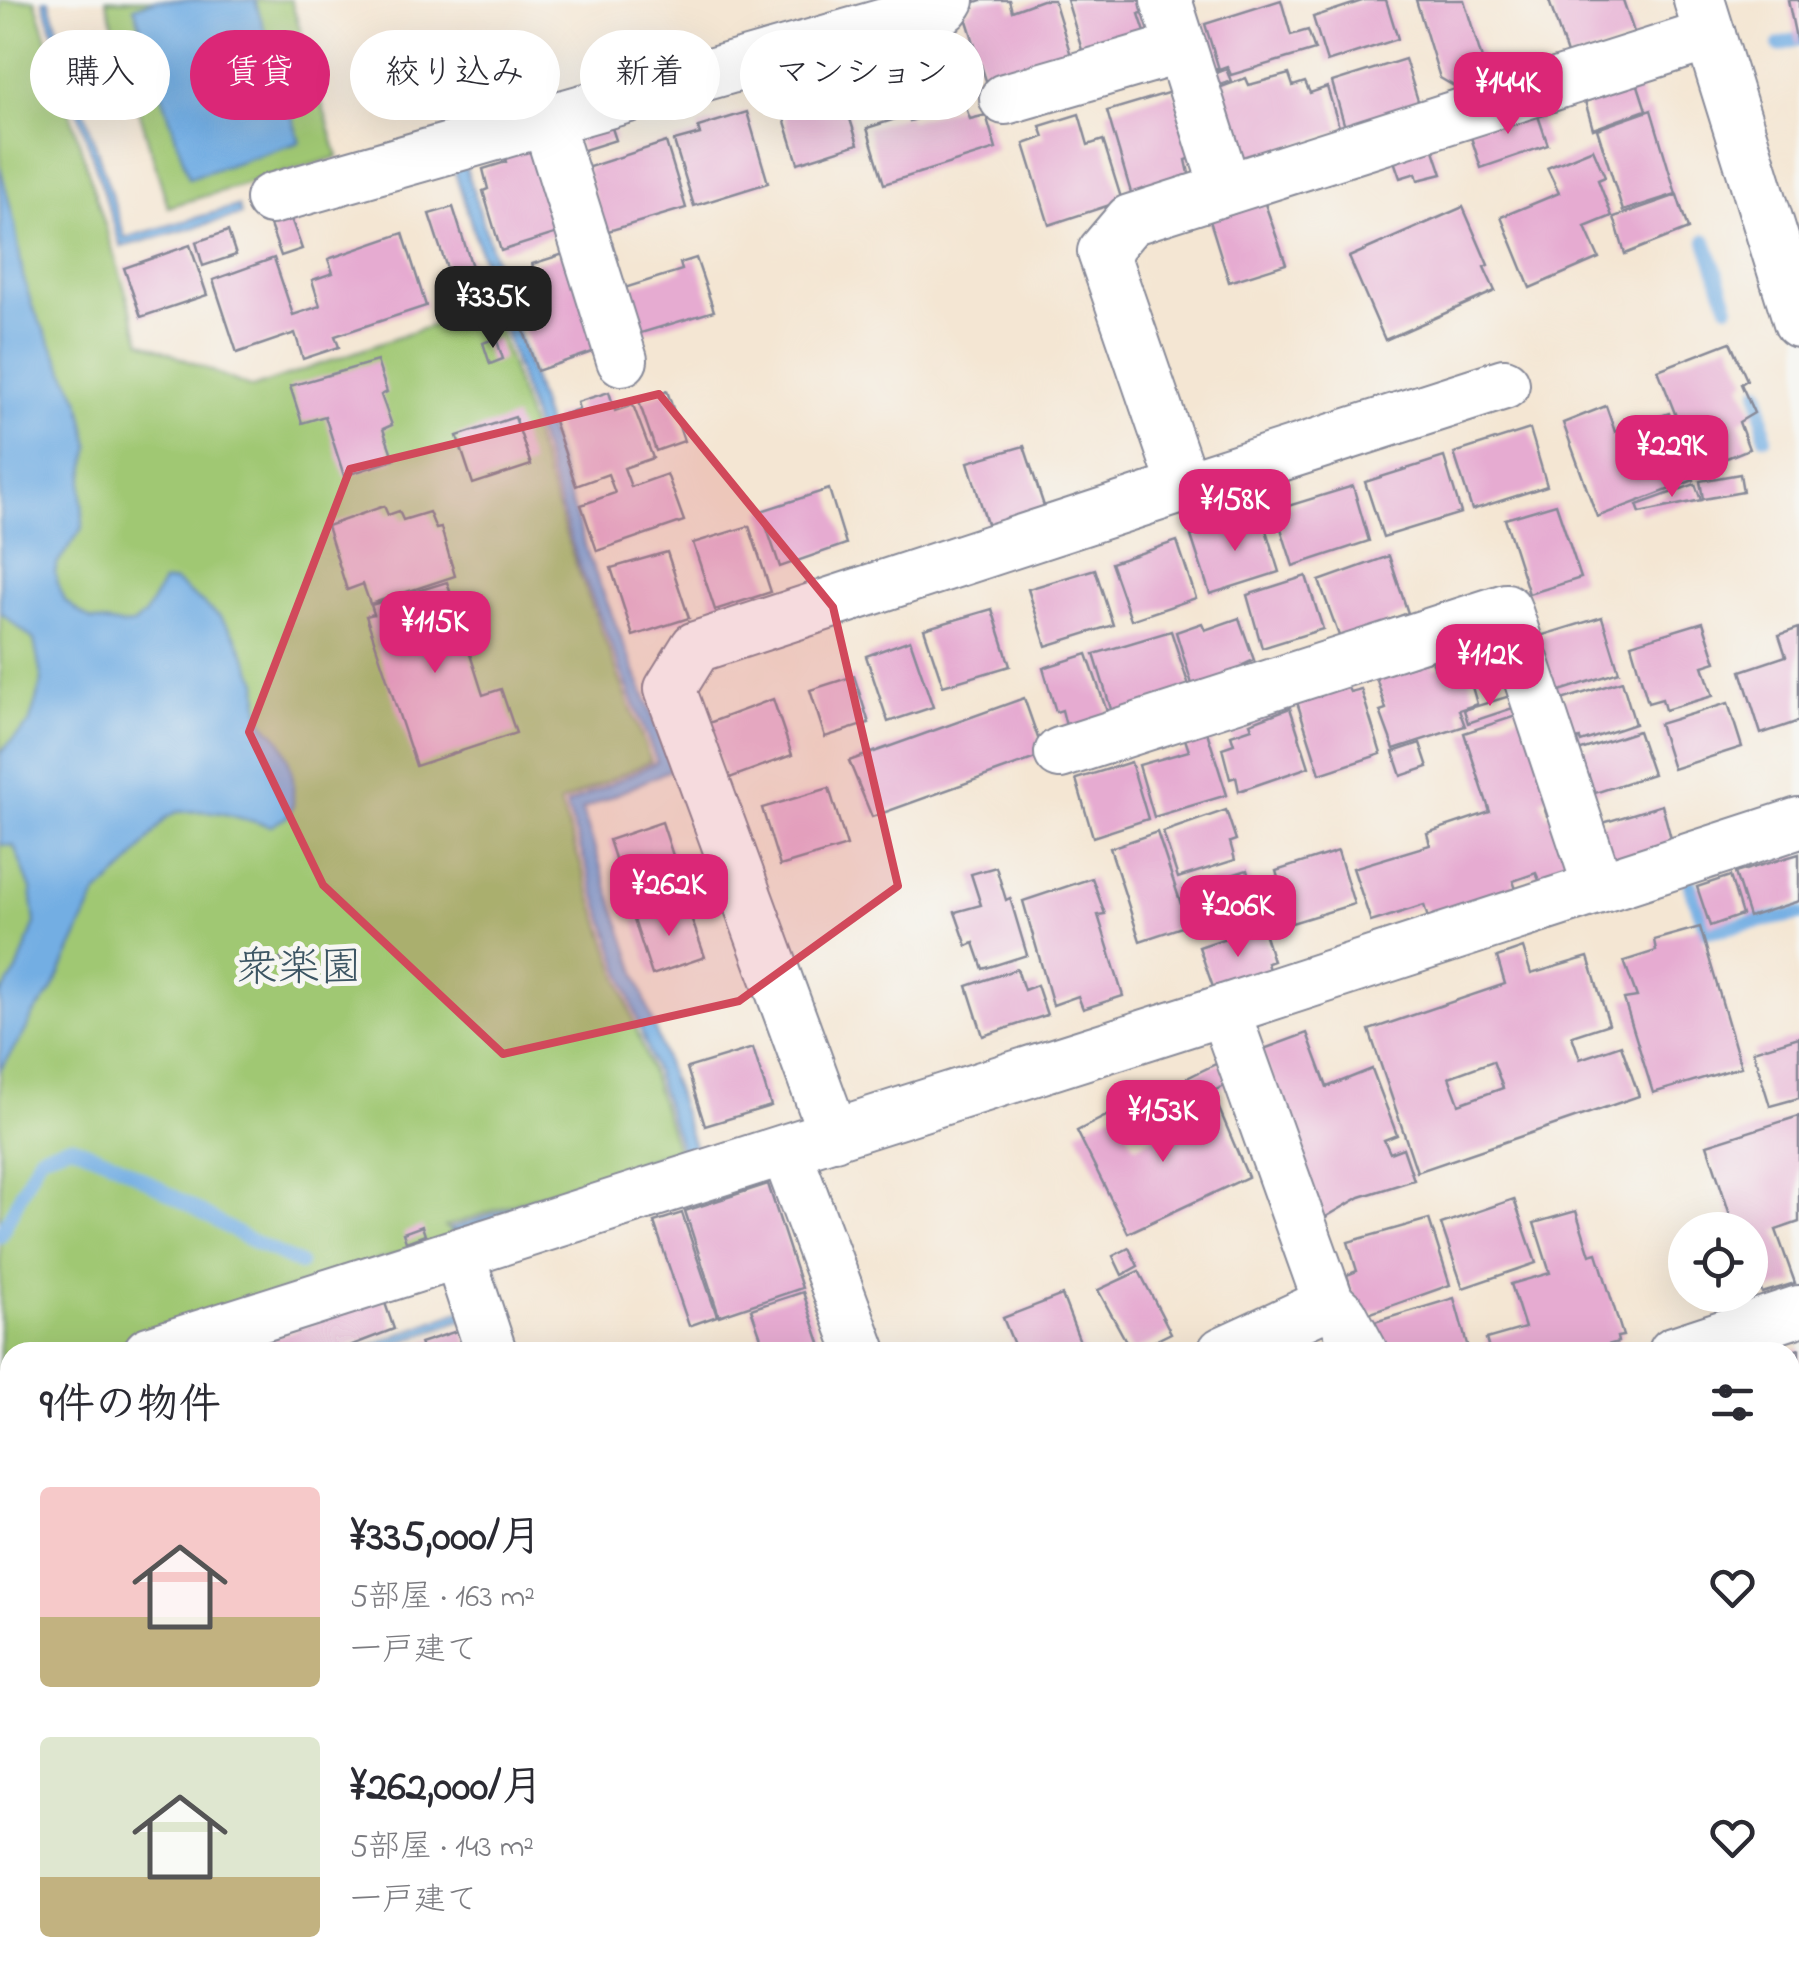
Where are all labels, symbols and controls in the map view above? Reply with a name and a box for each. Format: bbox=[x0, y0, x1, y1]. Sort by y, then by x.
chip: 購入 bbox=[30, 30, 170, 120]
chip: 賃貸 bbox=[190, 30, 330, 120]
chip: 絞り込み bbox=[350, 30, 560, 120]
chip: 新着 bbox=[580, 30, 720, 120]
chip: マンション bbox=[740, 30, 984, 120]
pin: ¥144K bbox=[1438, 52, 1578, 137]
text: ¥144K bbox=[1476, 61, 1540, 108]
pin: ¥335K bbox=[423, 266, 563, 351]
text: ¥335K bbox=[457, 275, 529, 322]
pin: ¥229K bbox=[1602, 415, 1742, 500]
text: ¥229K bbox=[1637, 424, 1707, 471]
pin: ¥158K bbox=[1165, 469, 1305, 554]
text: ¥158K bbox=[1201, 478, 1269, 525]
pin: ¥115K bbox=[365, 591, 505, 676]
text: ¥115K bbox=[402, 600, 468, 647]
pin: ¥112K bbox=[1420, 624, 1560, 709]
text: ¥112K bbox=[1458, 633, 1522, 680]
pin: ¥262K bbox=[599, 854, 739, 939]
text: ¥262K bbox=[632, 863, 706, 910]
pin: ¥206K bbox=[1168, 875, 1308, 960]
text: ¥206K bbox=[1202, 884, 1274, 931]
park label: 衆楽園 bbox=[236, 939, 362, 1000]
pin: ¥153K bbox=[1093, 1080, 1233, 1165]
text: ¥153K bbox=[1128, 1089, 1198, 1136]
map controls bbox=[1668, 1212, 1768, 1312]
button: locate bbox=[1668, 1212, 1768, 1312]
icon: filters bbox=[1705, 1375, 1760, 1430]
text: 9件の物件 bbox=[40, 1376, 221, 1437]
text: ¥335,000/月 bbox=[350, 1508, 542, 1569]
icon: home bbox=[120, 1527, 240, 1647]
icon: heart bbox=[1705, 1560, 1760, 1615]
text: 5部屋 · 163 m² bbox=[350, 1575, 535, 1622]
text: 一戸建て bbox=[350, 1628, 478, 1675]
text: ¥262,000/月 bbox=[350, 1758, 543, 1819]
icon: home bbox=[120, 1777, 240, 1897]
icon: heart bbox=[1705, 1810, 1760, 1865]
text: 5部屋 · 143 m² bbox=[350, 1825, 534, 1872]
text: 一戸建て bbox=[350, 1878, 478, 1925]

